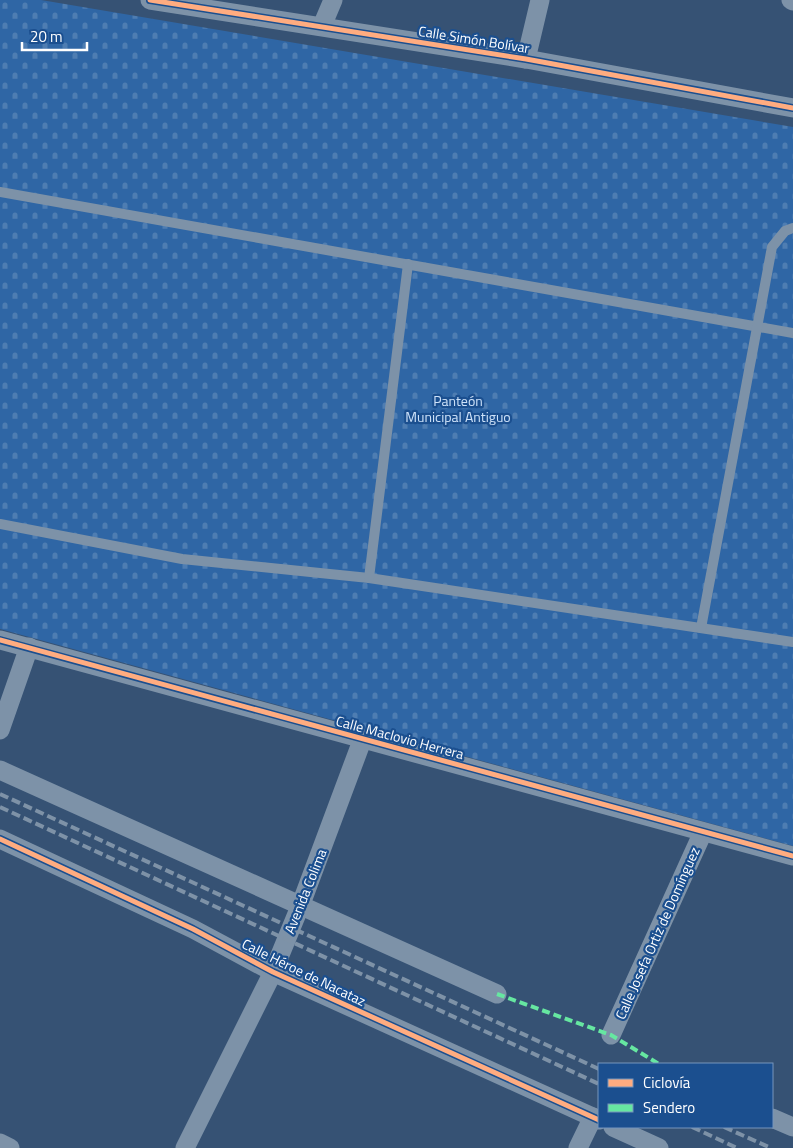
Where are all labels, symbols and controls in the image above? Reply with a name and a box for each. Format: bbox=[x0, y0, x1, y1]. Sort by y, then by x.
scale bar bbox=[22, 20, 88, 52]
street label: Calle Simón Bolívar bbox=[417, 20, 531, 58]
text: 20 m bbox=[30, 25, 63, 48]
park label: Panteón Municipal Antiguo bbox=[405, 390, 511, 427]
street label: Calle Maclovio Herrera bbox=[334, 710, 466, 764]
street label: Calle Josefa Ortiz de Domínguez bbox=[609, 843, 705, 1023]
street label: Avenida Colima bbox=[278, 845, 332, 937]
street label: Calle Héroe de Nacataz bbox=[239, 933, 369, 1011]
legend bbox=[598, 1063, 773, 1128]
text: Ciclovía bbox=[643, 1071, 691, 1094]
text: Sendero bbox=[643, 1096, 695, 1119]

